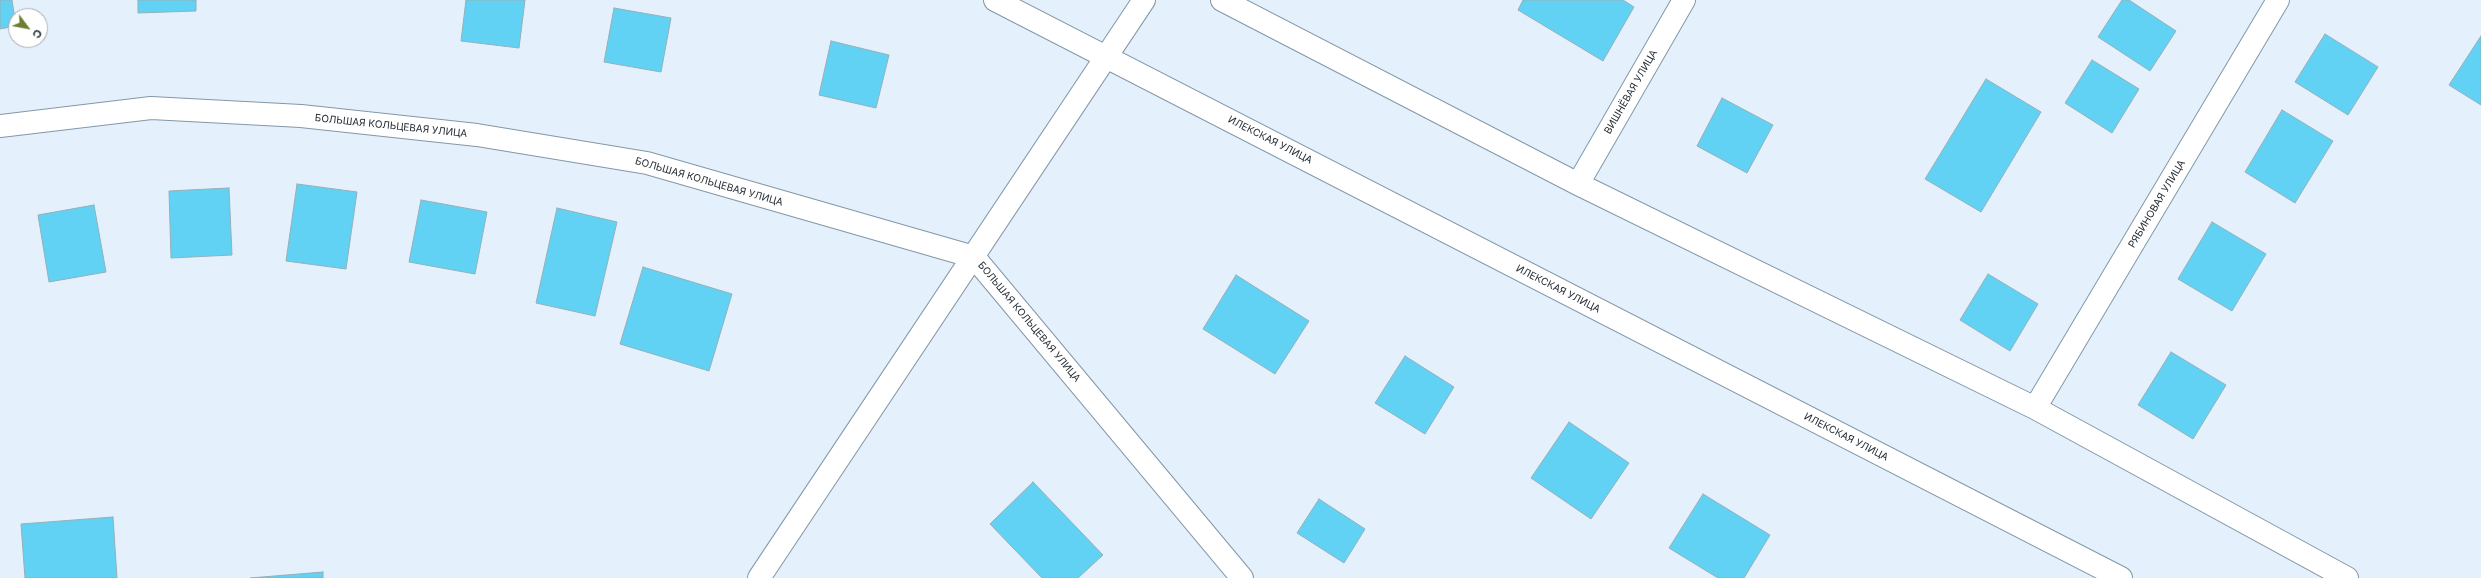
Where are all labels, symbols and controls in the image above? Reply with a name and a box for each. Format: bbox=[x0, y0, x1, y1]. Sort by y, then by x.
north arrow bbox=[8, 8, 48, 48]
text: С bbox=[29, 27, 45, 41]
street label: ВИШНЁВАЯ УЛИЦА bbox=[1602, 48, 1660, 136]
street label: БОЛЬШАЯ КОЛЬЦЕВАЯ УЛИЦА bbox=[314, 112, 468, 140]
street label: ИЛЕКСКАЯ УЛИЦА bbox=[1226, 114, 1314, 166]
street label: БОЛЬШАЯ КОЛЬЦЕВАЯ УЛИЦА bbox=[634, 155, 784, 209]
street label: РЯБИНОВАЯ УЛИЦА bbox=[2126, 158, 2188, 250]
street label: БОЛЬШАЯ КОЛЬЦЕВАЯ УЛИЦА bbox=[975, 259, 1083, 385]
street label: ИЛЕКСКАЯ УЛИЦА bbox=[1514, 263, 1602, 315]
street label: ИЛЕКСКАЯ УЛИЦА bbox=[1802, 411, 1890, 463]

